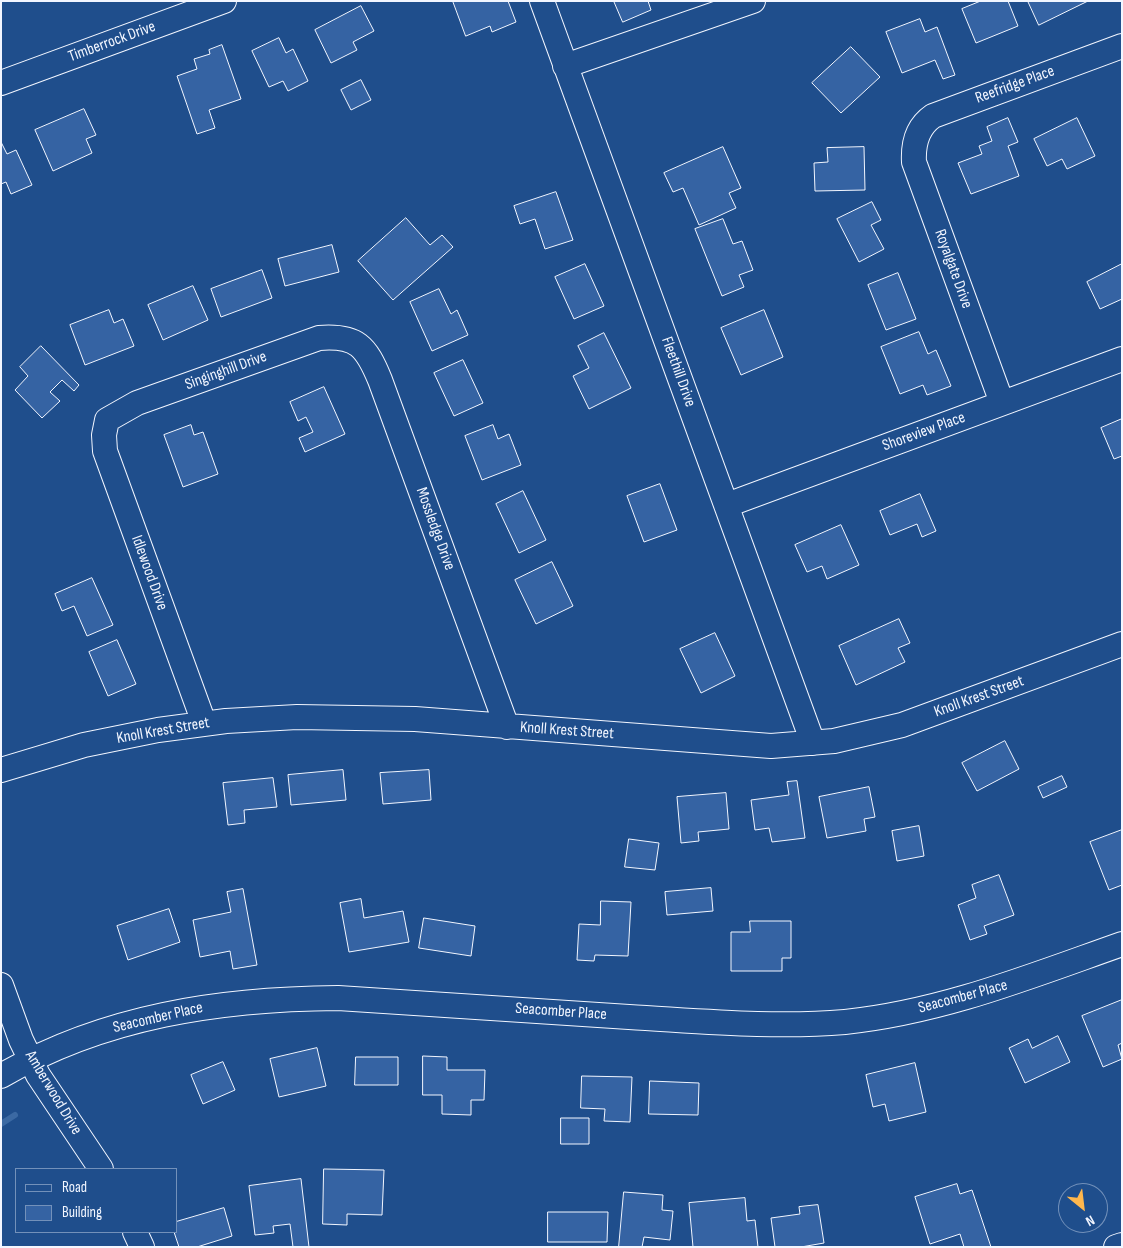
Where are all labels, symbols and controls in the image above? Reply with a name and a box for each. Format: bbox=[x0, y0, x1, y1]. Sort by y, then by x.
street label: Timberrock Drive bbox=[66, 17, 158, 67]
street label: Reefridge Place bbox=[973, 62, 1057, 108]
street label: Royalgate Drive bbox=[930, 227, 976, 311]
street label: Fleethill Drive bbox=[656, 334, 700, 410]
street label: Singinghill Drive bbox=[183, 347, 269, 395]
street label: Shoreview Place bbox=[880, 408, 968, 456]
street label: Mossledge Drive bbox=[411, 485, 459, 573]
street label: Idlewood Drive bbox=[127, 533, 171, 613]
street label: Knoll Krest Street bbox=[932, 672, 1026, 722]
street label: Knoll Krest Street bbox=[115, 713, 211, 749]
street label: Knoll Krest Street bbox=[519, 718, 615, 744]
street label: Seacomber Place bbox=[916, 976, 1010, 1018]
street label: Seacomber Place bbox=[111, 998, 205, 1038]
street label: Seacomber Place bbox=[515, 999, 607, 1025]
street label: Amberwood Drive bbox=[20, 1047, 86, 1139]
legend bbox=[15, 1168, 178, 1233]
text: Road bbox=[62, 1178, 87, 1197]
north arrow bbox=[1058, 1183, 1108, 1233]
text: Building bbox=[62, 1203, 102, 1222]
text: N bbox=[1083, 1211, 1097, 1230]

